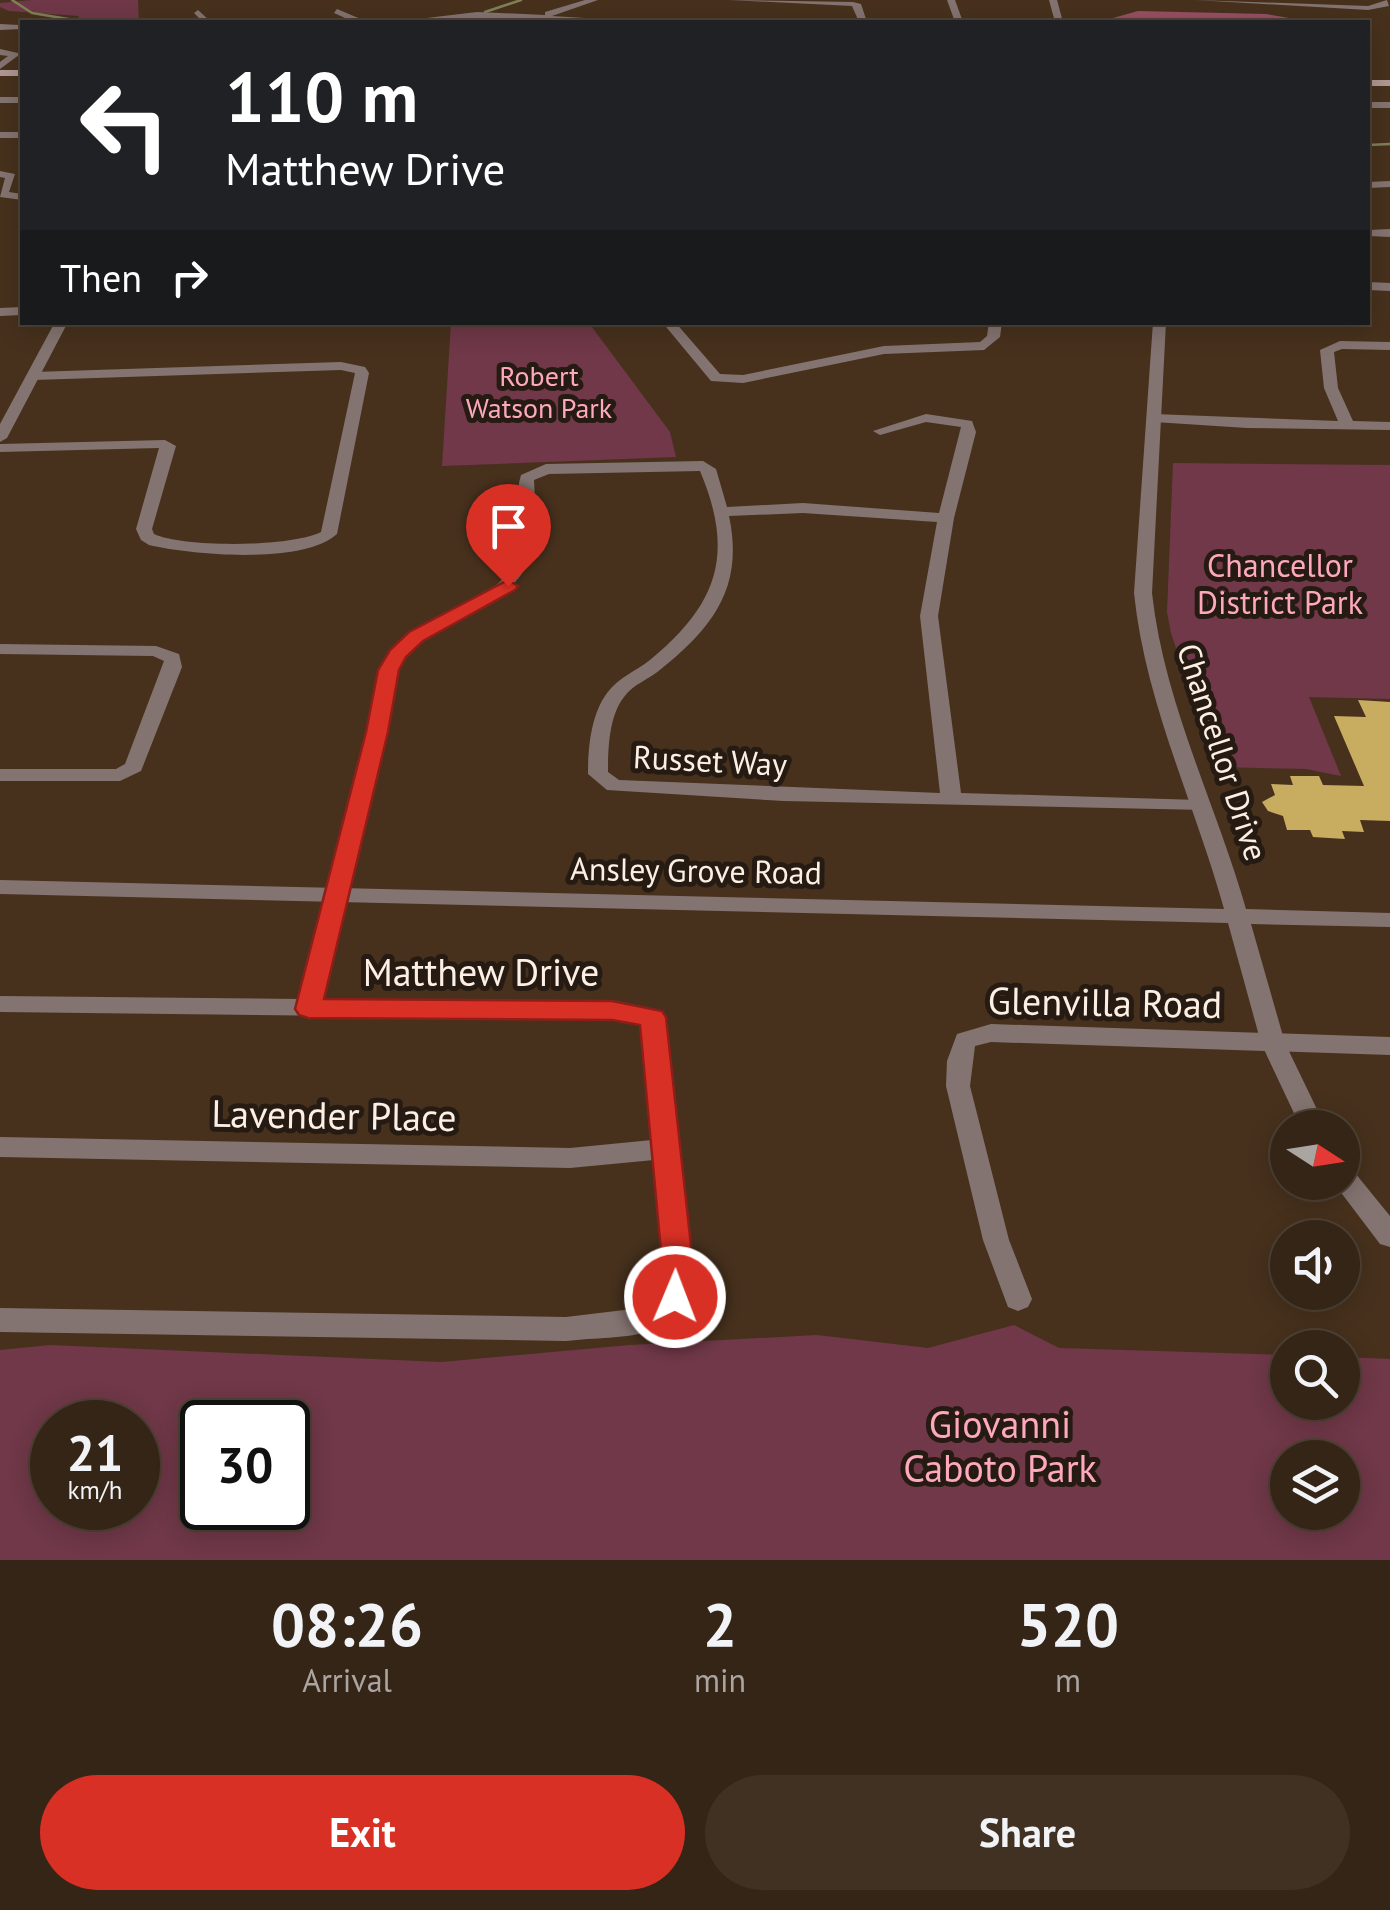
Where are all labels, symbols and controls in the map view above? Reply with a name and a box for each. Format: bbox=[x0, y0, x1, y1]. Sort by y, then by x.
text: 110 m bbox=[225, 51, 418, 141]
icon: left bbox=[60, 60, 190, 190]
text: Matthew Drive bbox=[225, 139, 505, 197]
icon: right bbox=[162, 250, 217, 305]
text: Then bbox=[60, 253, 142, 302]
park label: Robert Watson Park bbox=[466, 357, 613, 426]
pin bbox=[466, 484, 551, 587]
icon: arrive bbox=[481, 499, 536, 554]
park label: Chancellor District Park bbox=[1197, 544, 1364, 623]
street label: Chancellor Drive bbox=[1168, 638, 1278, 866]
street label: Russet Way bbox=[632, 735, 788, 785]
street label: Ansley Grove Road bbox=[570, 847, 822, 893]
street label: Matthew Drive bbox=[363, 947, 599, 996]
street label: Glenvilla Road bbox=[987, 975, 1223, 1028]
street label: Lavender Place bbox=[211, 1088, 457, 1141]
north arrow bbox=[1270, 1110, 1360, 1200]
map controls bbox=[1270, 1110, 1360, 1530]
button: sound bbox=[1270, 1220, 1360, 1310]
position arrow bbox=[623, 1245, 727, 1349]
button: search bbox=[1270, 1330, 1360, 1420]
park label: Giovanni Caboto Park bbox=[903, 1399, 1097, 1492]
speed limit sign: 30 bbox=[180, 1400, 310, 1530]
text: 21 bbox=[67, 1420, 123, 1485]
button: layers bbox=[1270, 1440, 1360, 1530]
text: km/h bbox=[68, 1474, 122, 1506]
text: 08:26 bbox=[271, 1585, 423, 1663]
text: 2 bbox=[703, 1585, 737, 1663]
text: 520 bbox=[1017, 1585, 1119, 1663]
text: Arrival bbox=[302, 1659, 392, 1701]
text: min bbox=[694, 1659, 746, 1701]
text: m bbox=[1055, 1659, 1081, 1701]
button: Exit bbox=[40, 1775, 685, 1890]
button: Share bbox=[705, 1775, 1350, 1890]

